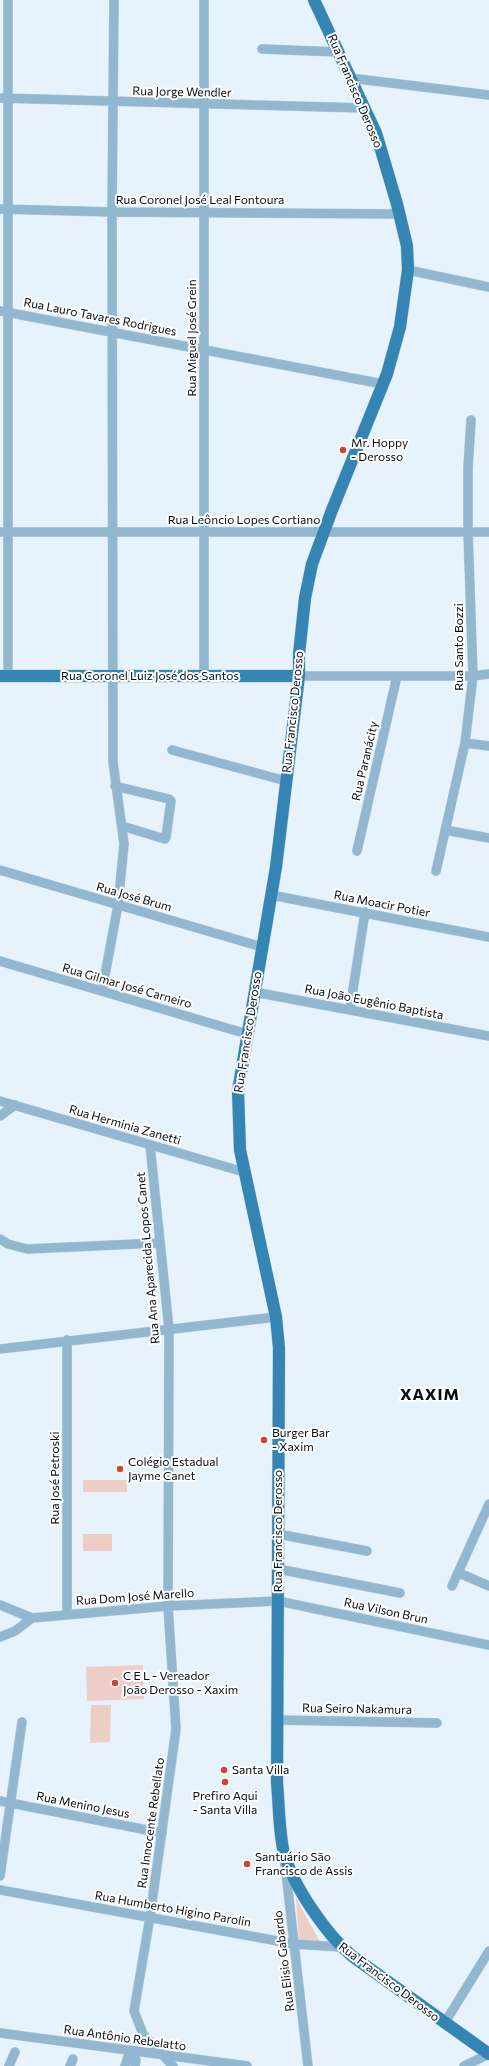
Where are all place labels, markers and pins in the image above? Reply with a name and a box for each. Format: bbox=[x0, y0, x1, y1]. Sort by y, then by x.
place label: Mr. Hoppy - Derosso bbox=[351, 436, 408, 464]
marker: Mr. Hoppy - Derosso bbox=[338, 445, 348, 455]
place label: Burger Bar - Xaxim bbox=[272, 1426, 330, 1454]
marker: Burger Bar - Xaxim bbox=[259, 1435, 269, 1445]
place label: Colégio Estadual Jayme Canet bbox=[128, 1455, 218, 1483]
marker: Colégio Estadual Jayme Canet bbox=[115, 1464, 125, 1474]
place label: C E L - Vereador João Derosso - Xaxim bbox=[123, 1669, 238, 1697]
marker: C E L - Vereador João Derosso - Xaxim bbox=[110, 1678, 120, 1688]
place label: Santa Villa bbox=[232, 1763, 289, 1777]
marker: Santa Villa bbox=[219, 1765, 229, 1775]
marker: Prefiro Aqui - Santa Villa bbox=[220, 1777, 230, 1787]
place label: Prefiro Aqui - Santa Villa bbox=[192, 1789, 258, 1817]
place label: Santuário São Francisco de Assis bbox=[255, 1850, 353, 1878]
marker: Santuário São Francisco de Assis bbox=[242, 1859, 252, 1869]

